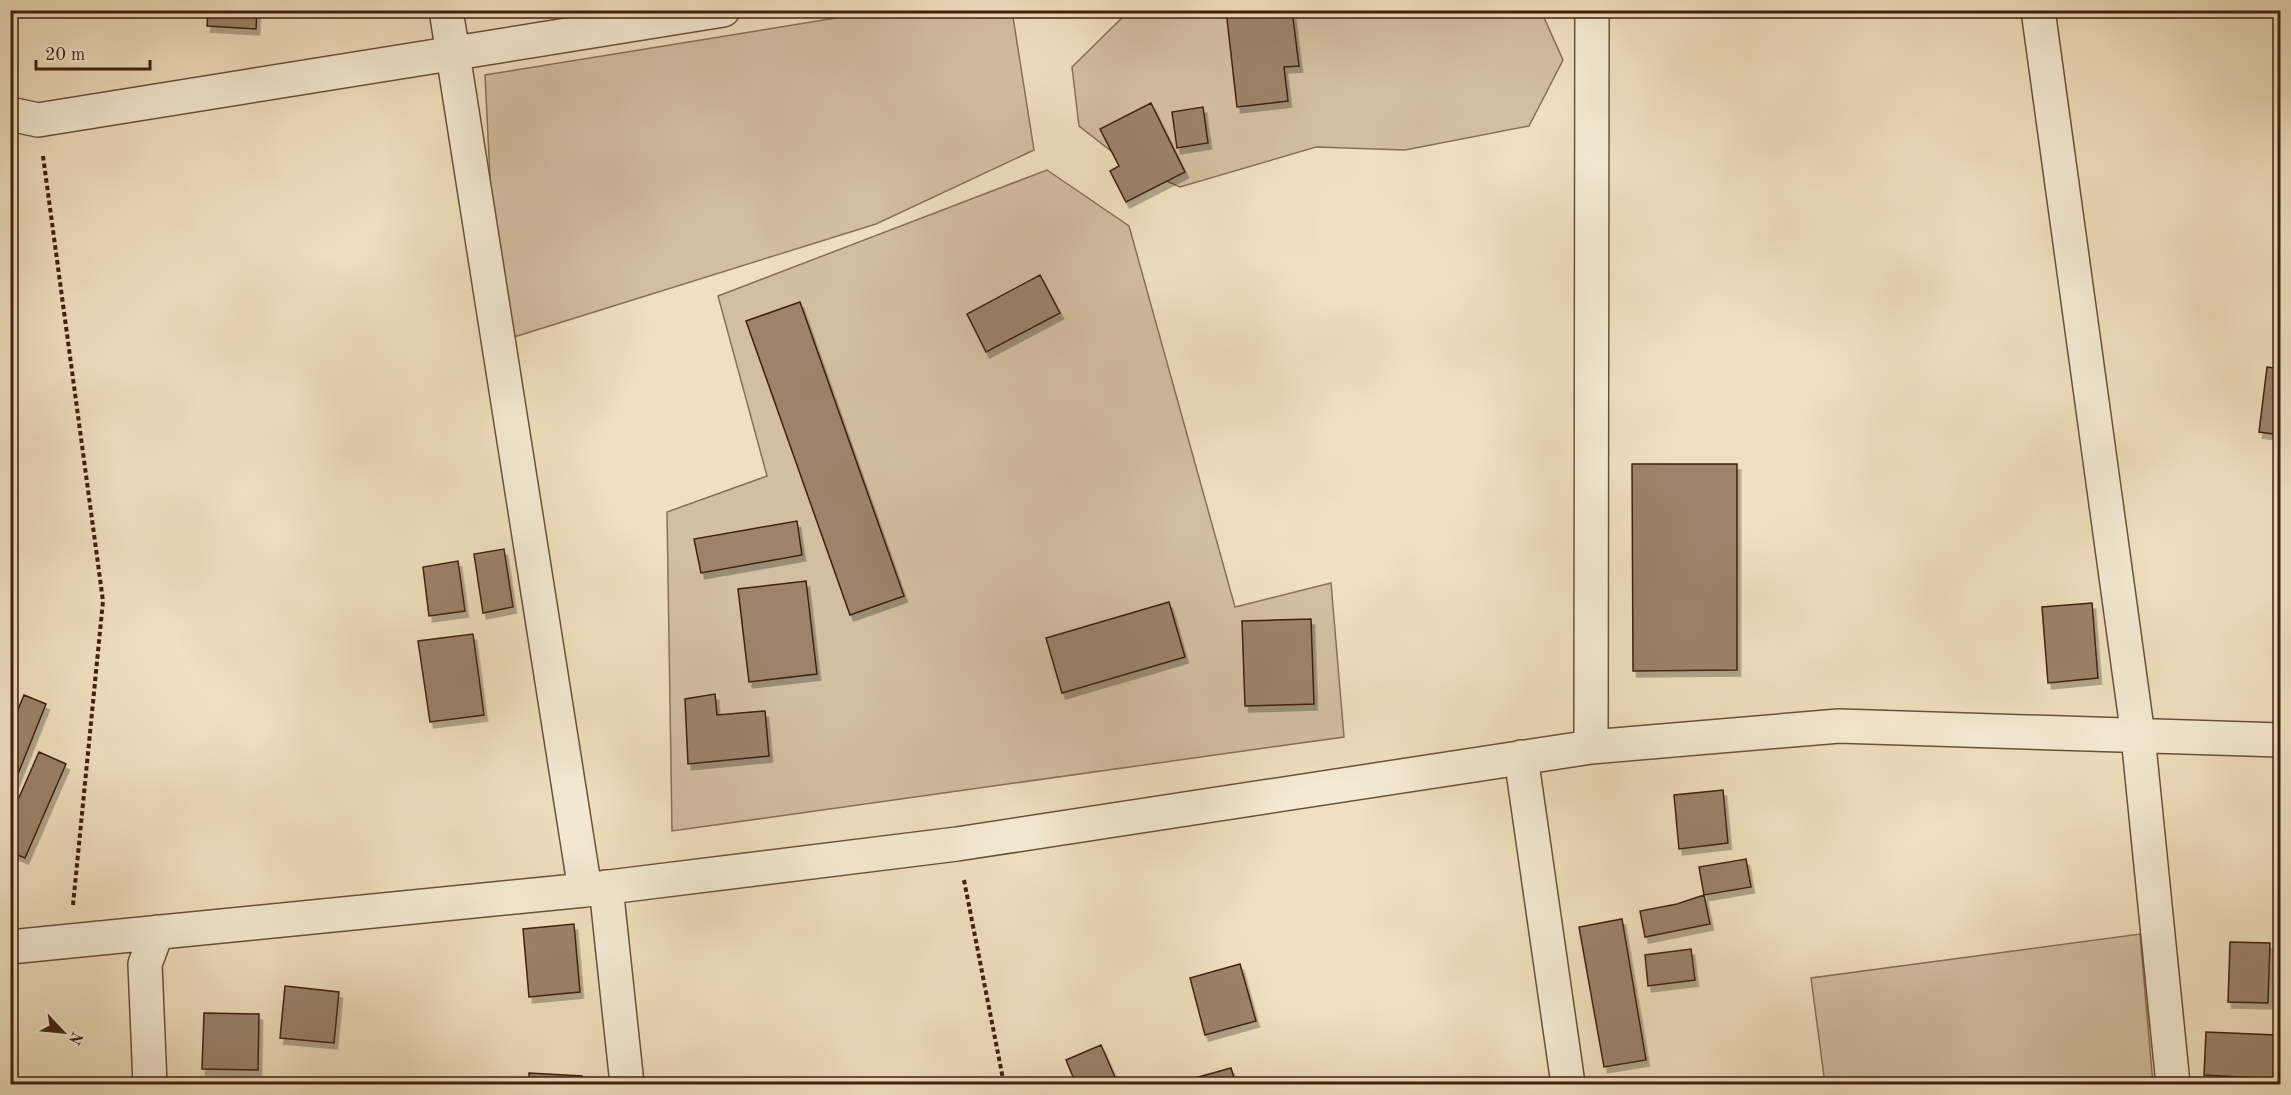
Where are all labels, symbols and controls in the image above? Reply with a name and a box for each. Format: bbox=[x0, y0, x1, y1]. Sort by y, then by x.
scale bar bbox=[36, 33, 150, 71]
text: 20 m bbox=[45, 46, 85, 64]
north arrow bbox=[33, 1002, 93, 1062]
text: N bbox=[64, 1029, 85, 1047]

